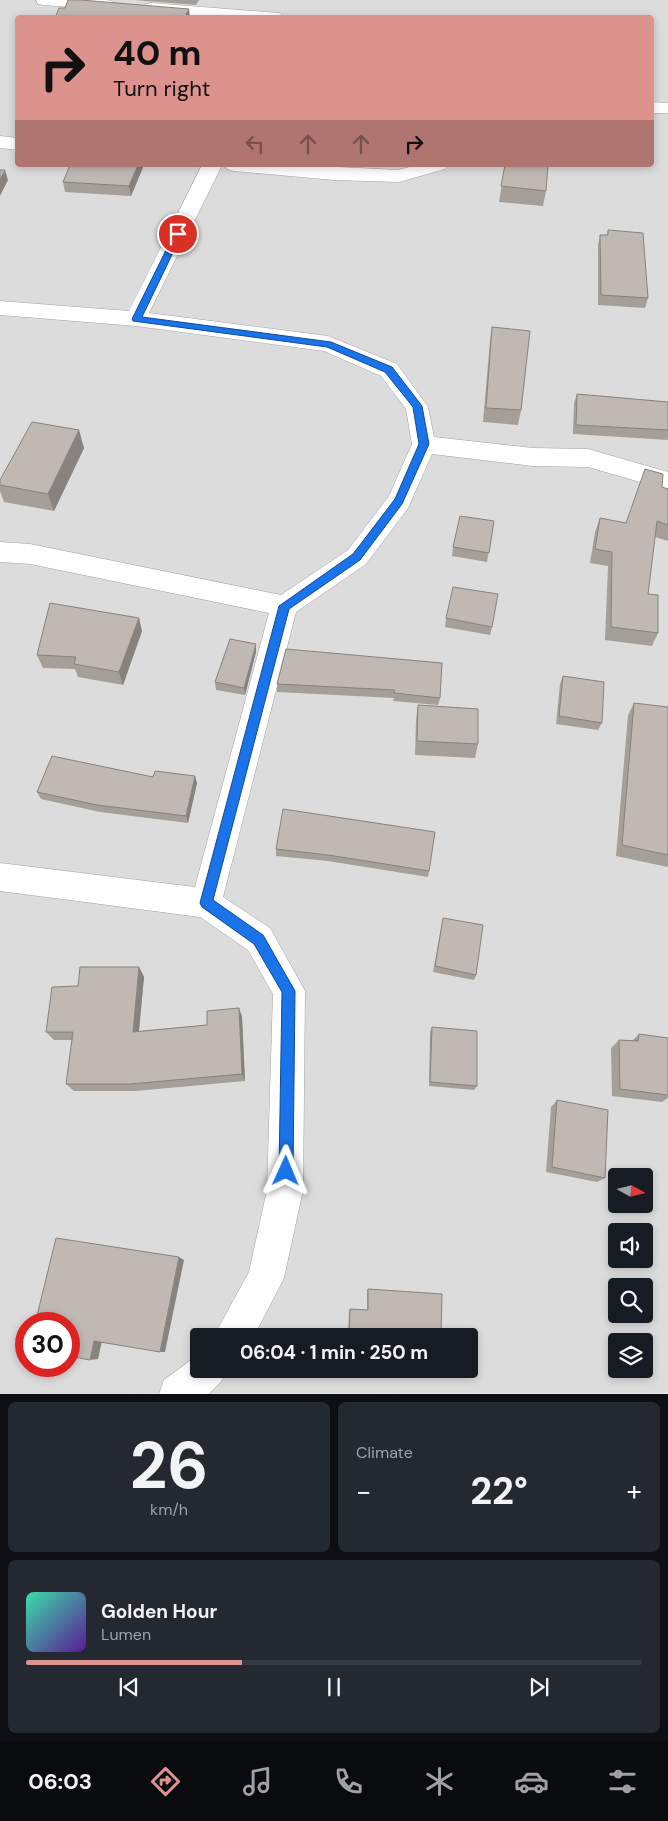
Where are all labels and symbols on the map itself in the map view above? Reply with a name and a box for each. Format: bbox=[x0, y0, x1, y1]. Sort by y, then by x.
pin bbox=[157, 213, 199, 255]
position arrow bbox=[259, 1144, 311, 1196]
north arrow bbox=[608, 1168, 652, 1212]
speed limit sign: 30 bbox=[15, 1312, 80, 1377]

